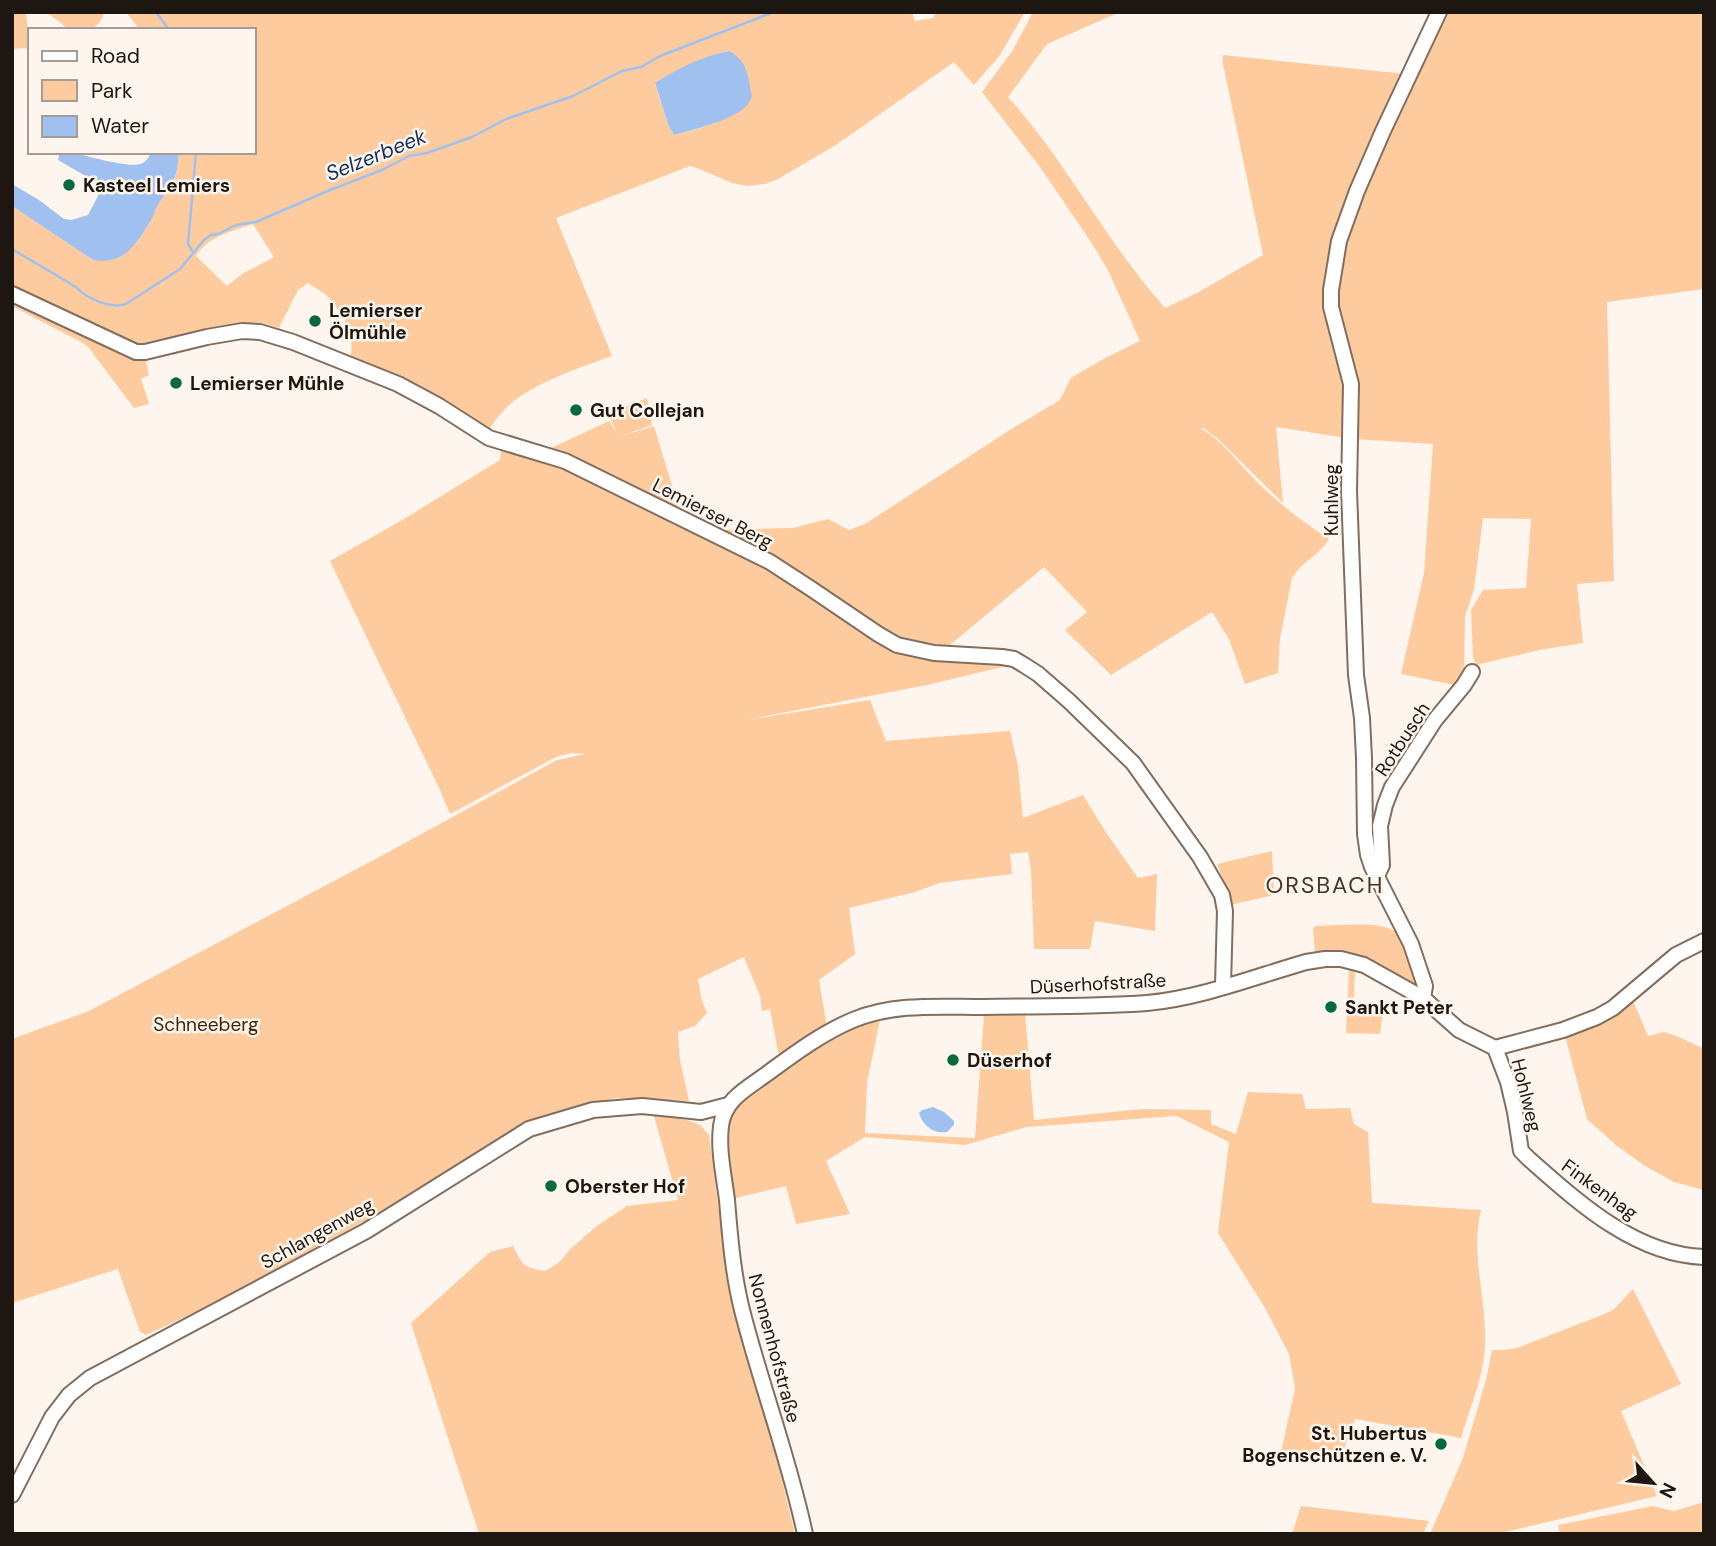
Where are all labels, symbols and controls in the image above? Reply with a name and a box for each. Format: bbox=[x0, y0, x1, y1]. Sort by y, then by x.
legend bbox=[28, 28, 256, 154]
text: Road bbox=[91, 42, 140, 70]
text: Park bbox=[91, 77, 133, 105]
text: Water bbox=[91, 112, 149, 140]
water label: Selzerbeek bbox=[322, 122, 431, 188]
place label: Kasteel Lemiers bbox=[83, 173, 230, 198]
marker: Kasteel Lemiers bbox=[61, 177, 77, 193]
place label: Lemierser Ölmühle bbox=[329, 298, 422, 345]
marker: Lemierser Ölmühle bbox=[307, 313, 323, 329]
place label: Lemierser Mühle bbox=[190, 371, 344, 396]
marker: Lemierser Mühle bbox=[168, 375, 184, 391]
place label: Gut Collejan bbox=[590, 398, 704, 423]
marker: Gut Collejan bbox=[568, 402, 584, 418]
street label: Kuhlweg bbox=[1319, 463, 1344, 536]
street label: Lemierser Berg bbox=[648, 472, 778, 555]
street label: Rotbusch bbox=[1369, 698, 1436, 781]
district label: ORSBACH bbox=[1266, 870, 1384, 900]
street label: Düserhofstraße bbox=[1029, 967, 1167, 1000]
place label: Sankt Peter bbox=[1345, 995, 1453, 1020]
marker: Sankt Peter bbox=[1323, 999, 1339, 1015]
park label: Schneeberg bbox=[153, 1012, 259, 1037]
place label: Düserhof bbox=[967, 1048, 1052, 1073]
marker: Düserhof bbox=[945, 1052, 961, 1068]
street label: Hohlweg bbox=[1505, 1056, 1548, 1135]
street label: Finkenhag bbox=[1557, 1153, 1643, 1226]
place label: Oberster Hof bbox=[565, 1174, 685, 1199]
marker: Oberster Hof bbox=[543, 1178, 559, 1194]
street label: Schlangenweg bbox=[256, 1192, 379, 1275]
street label: Nonnenhofstraße bbox=[743, 1271, 806, 1425]
place label: St. Hubertus Bogenschützen e. V. bbox=[1242, 1421, 1427, 1468]
marker: St. Hubertus Bogenschützen e. V. bbox=[1433, 1436, 1449, 1452]
north arrow bbox=[1618, 1448, 1688, 1518]
text: N bbox=[1653, 1479, 1682, 1502]

